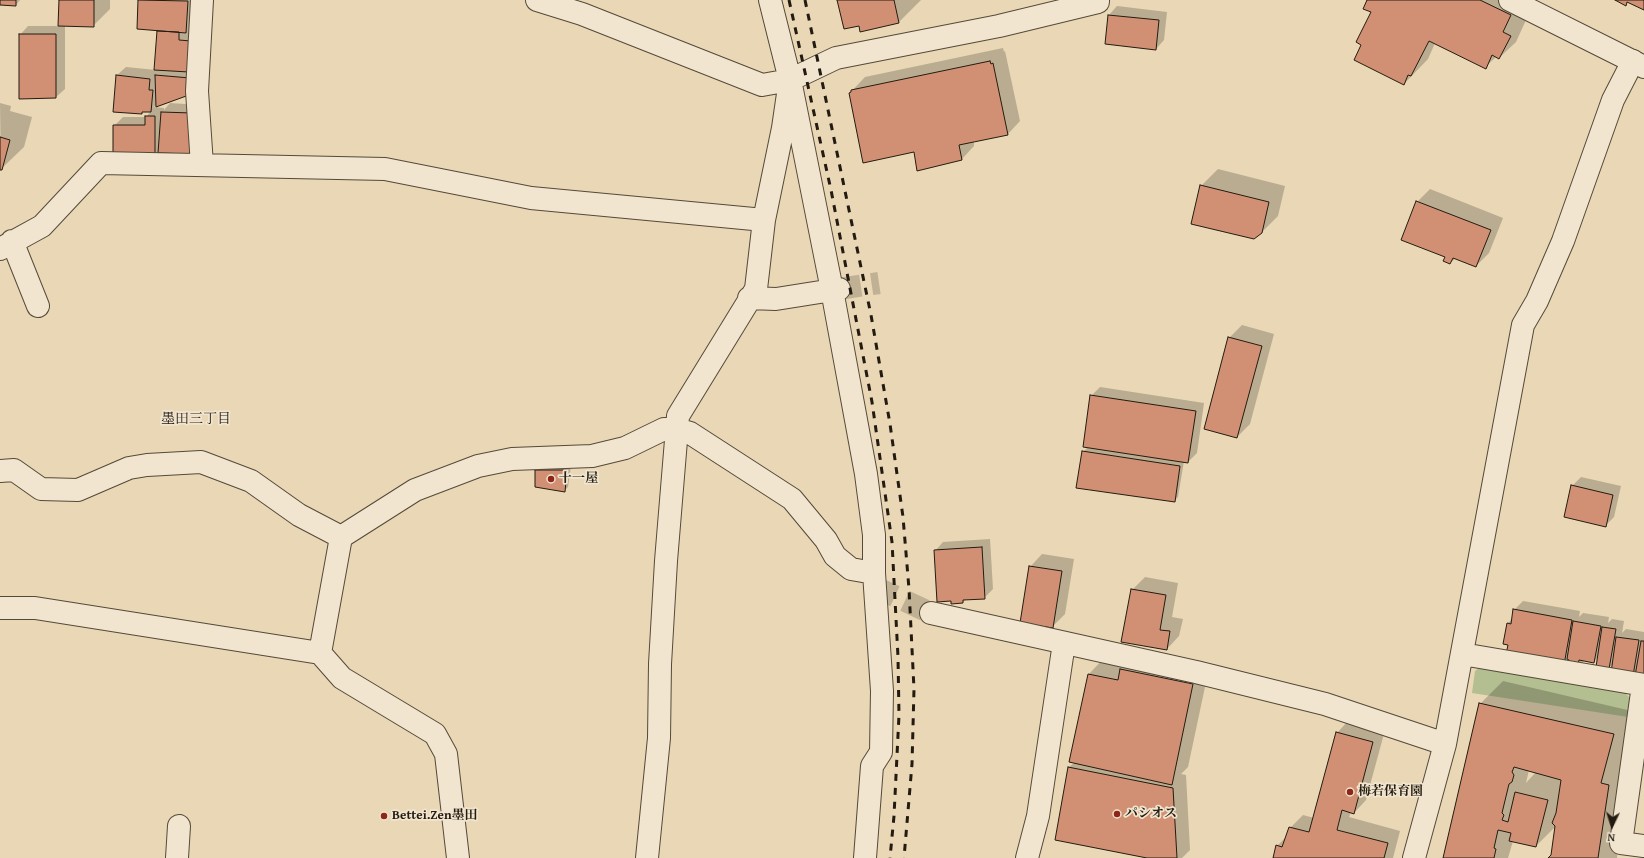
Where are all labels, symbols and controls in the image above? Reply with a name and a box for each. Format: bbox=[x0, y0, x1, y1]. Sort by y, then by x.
district label: 墨田三丁目 bbox=[161, 411, 231, 427]
place label: 十一屋 bbox=[559, 471, 598, 487]
marker: 十一屋 bbox=[546, 474, 556, 484]
place label: 梅若保育園 bbox=[1358, 784, 1423, 800]
marker: 梅若保育園 bbox=[1345, 787, 1355, 797]
place label: パシオス bbox=[1125, 806, 1177, 822]
north arrow bbox=[1592, 806, 1632, 846]
place label: Bettei.Zen墨田 bbox=[392, 808, 478, 824]
marker: パシオス bbox=[1112, 809, 1122, 819]
marker: Bettei.Zen墨田 bbox=[379, 811, 389, 821]
text: N bbox=[1607, 830, 1615, 846]

